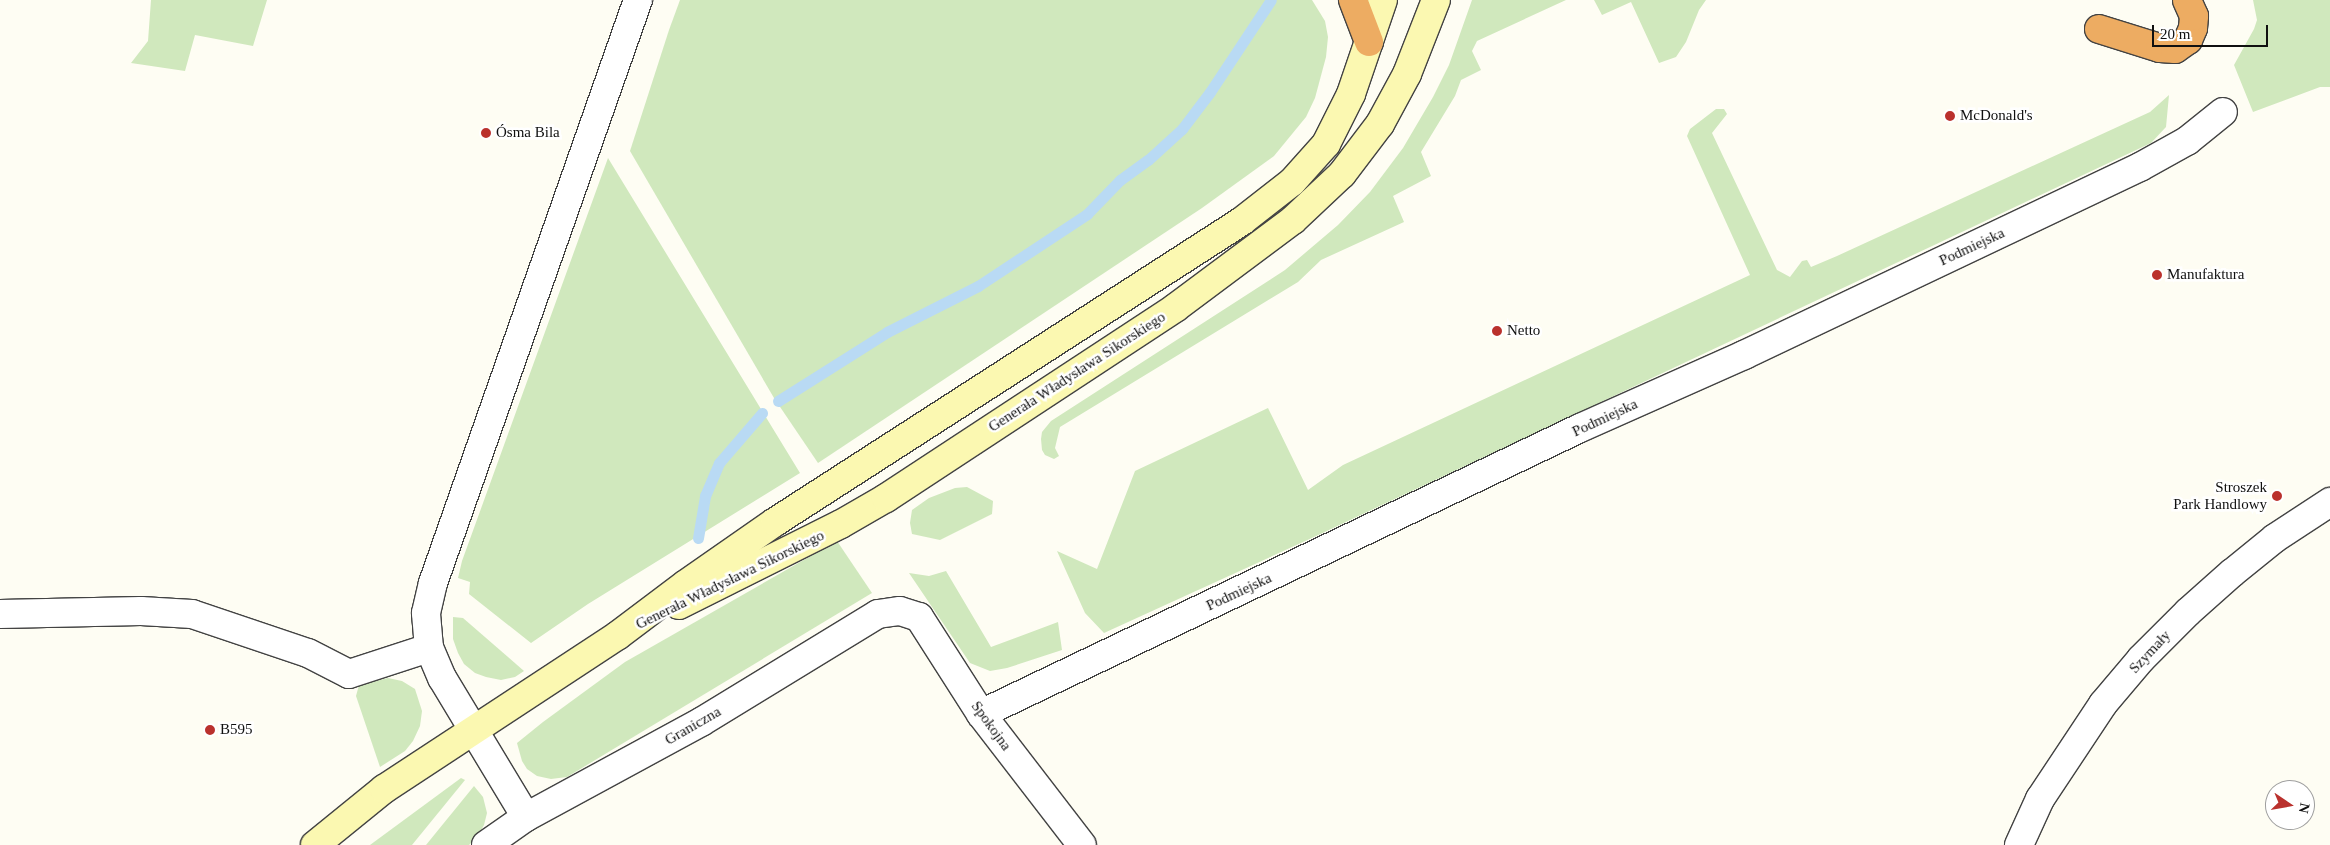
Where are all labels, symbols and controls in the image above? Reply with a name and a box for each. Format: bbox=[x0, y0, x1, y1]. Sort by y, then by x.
scale bar bbox=[2155, 15, 2271, 47]
text: 20 m bbox=[2160, 26, 2190, 42]
place label: McDonald's bbox=[1960, 107, 2033, 125]
marker: McDonald's bbox=[1944, 110, 1956, 122]
place label: Ósma Bila bbox=[496, 124, 560, 142]
marker: Ósma Bila bbox=[480, 127, 492, 139]
street label: Podmiejska bbox=[1936, 224, 2008, 270]
place label: Manufaktura bbox=[2167, 266, 2244, 284]
marker: Manufaktura bbox=[2151, 269, 2163, 281]
street label: Generała Władysława Sikorskiego bbox=[985, 308, 1169, 436]
place label: Netto bbox=[1507, 322, 1540, 340]
marker: Netto bbox=[1491, 325, 1503, 337]
street label: Podmiejska bbox=[1569, 395, 1641, 441]
place label: Stroszek Park Handlowy bbox=[2173, 478, 2267, 513]
marker: Stroszek Park Handlowy bbox=[2271, 490, 2283, 502]
street label: Generała Władysława Sikorskiego bbox=[633, 526, 827, 634]
street label: Podmiejska bbox=[1203, 569, 1275, 615]
street label: Szymały bbox=[2126, 627, 2174, 677]
street label: Spokojna bbox=[967, 698, 1015, 754]
street label: Graniczna bbox=[662, 703, 724, 749]
place label: B595 bbox=[220, 721, 253, 739]
marker: B595 bbox=[204, 724, 216, 736]
north arrow bbox=[2265, 780, 2315, 830]
text: N bbox=[2296, 802, 2313, 815]

